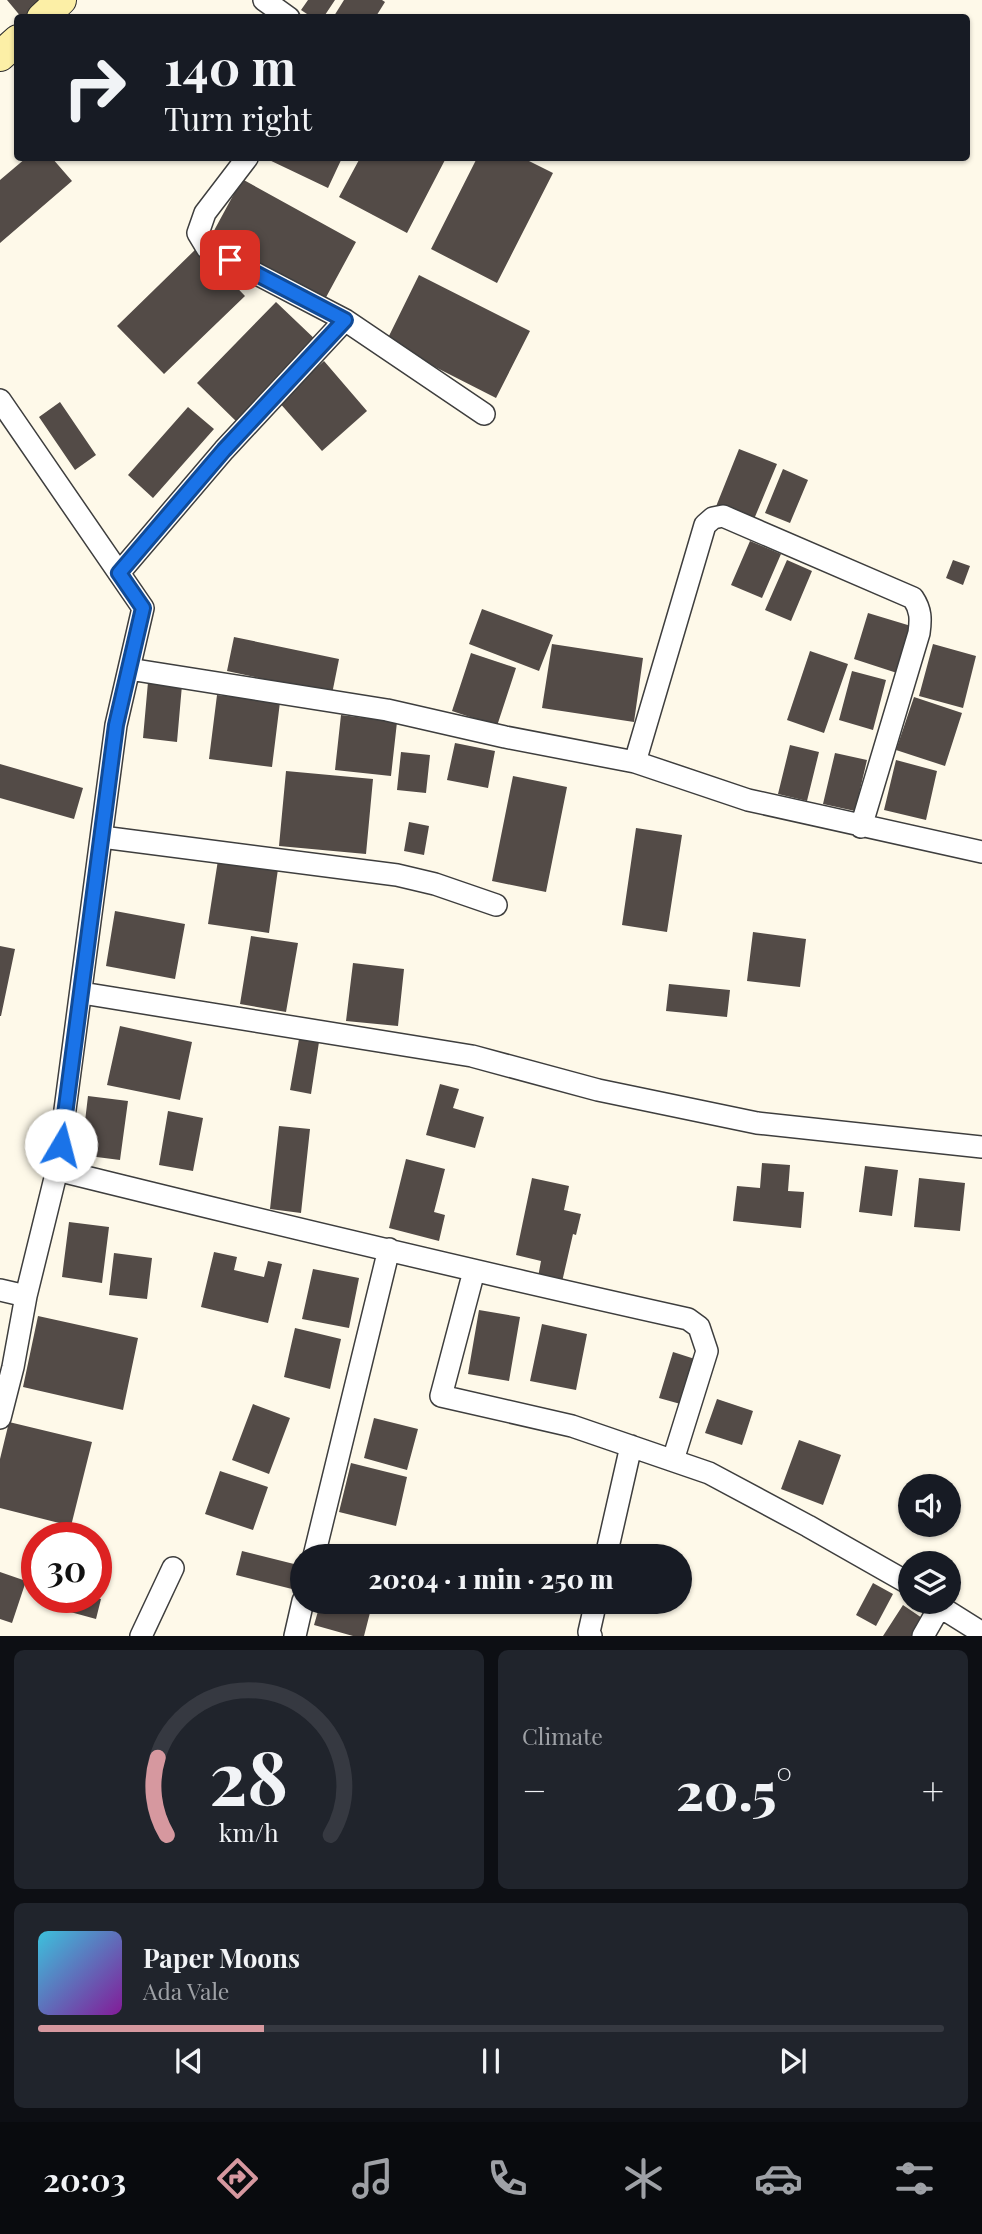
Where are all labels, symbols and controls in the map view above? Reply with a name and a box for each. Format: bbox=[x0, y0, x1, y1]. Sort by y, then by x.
text: 140 m bbox=[164, 33, 296, 98]
icon: right bbox=[49, 42, 140, 133]
text: Turn right bbox=[164, 96, 312, 139]
pin bbox=[200, 230, 260, 290]
icon: arrive bbox=[211, 241, 249, 279]
position arrow bbox=[24, 1108, 98, 1182]
map controls bbox=[898, 1474, 961, 1614]
button: sound bbox=[898, 1474, 961, 1537]
speed limit sign: 30 bbox=[21, 1522, 112, 1613]
button: layers bbox=[898, 1551, 961, 1614]
text: 20:04 · 1 min · 250 m bbox=[369, 1561, 613, 1596]
text: Climate bbox=[522, 1720, 603, 1751]
text: 28 bbox=[210, 1727, 288, 1824]
text: 20.5° bbox=[676, 1755, 792, 1824]
text: − bbox=[522, 1764, 547, 1815]
text: + bbox=[922, 1764, 944, 1815]
text: km/h bbox=[219, 1815, 279, 1848]
text: Paper Moons bbox=[143, 1940, 300, 1975]
text: Ada Vale bbox=[143, 1975, 230, 2006]
icon: previous bbox=[170, 2042, 208, 2080]
icon: pause bbox=[472, 2042, 510, 2080]
icon: next bbox=[774, 2042, 812, 2080]
icon: directions bbox=[213, 2154, 262, 2203]
icon: music bbox=[348, 2154, 397, 2203]
icon: phone bbox=[483, 2154, 532, 2203]
icon: climate bbox=[619, 2154, 668, 2203]
icon: car bbox=[754, 2154, 803, 2203]
icon: filters bbox=[890, 2154, 939, 2203]
text: 20:03 bbox=[43, 2157, 126, 2200]

